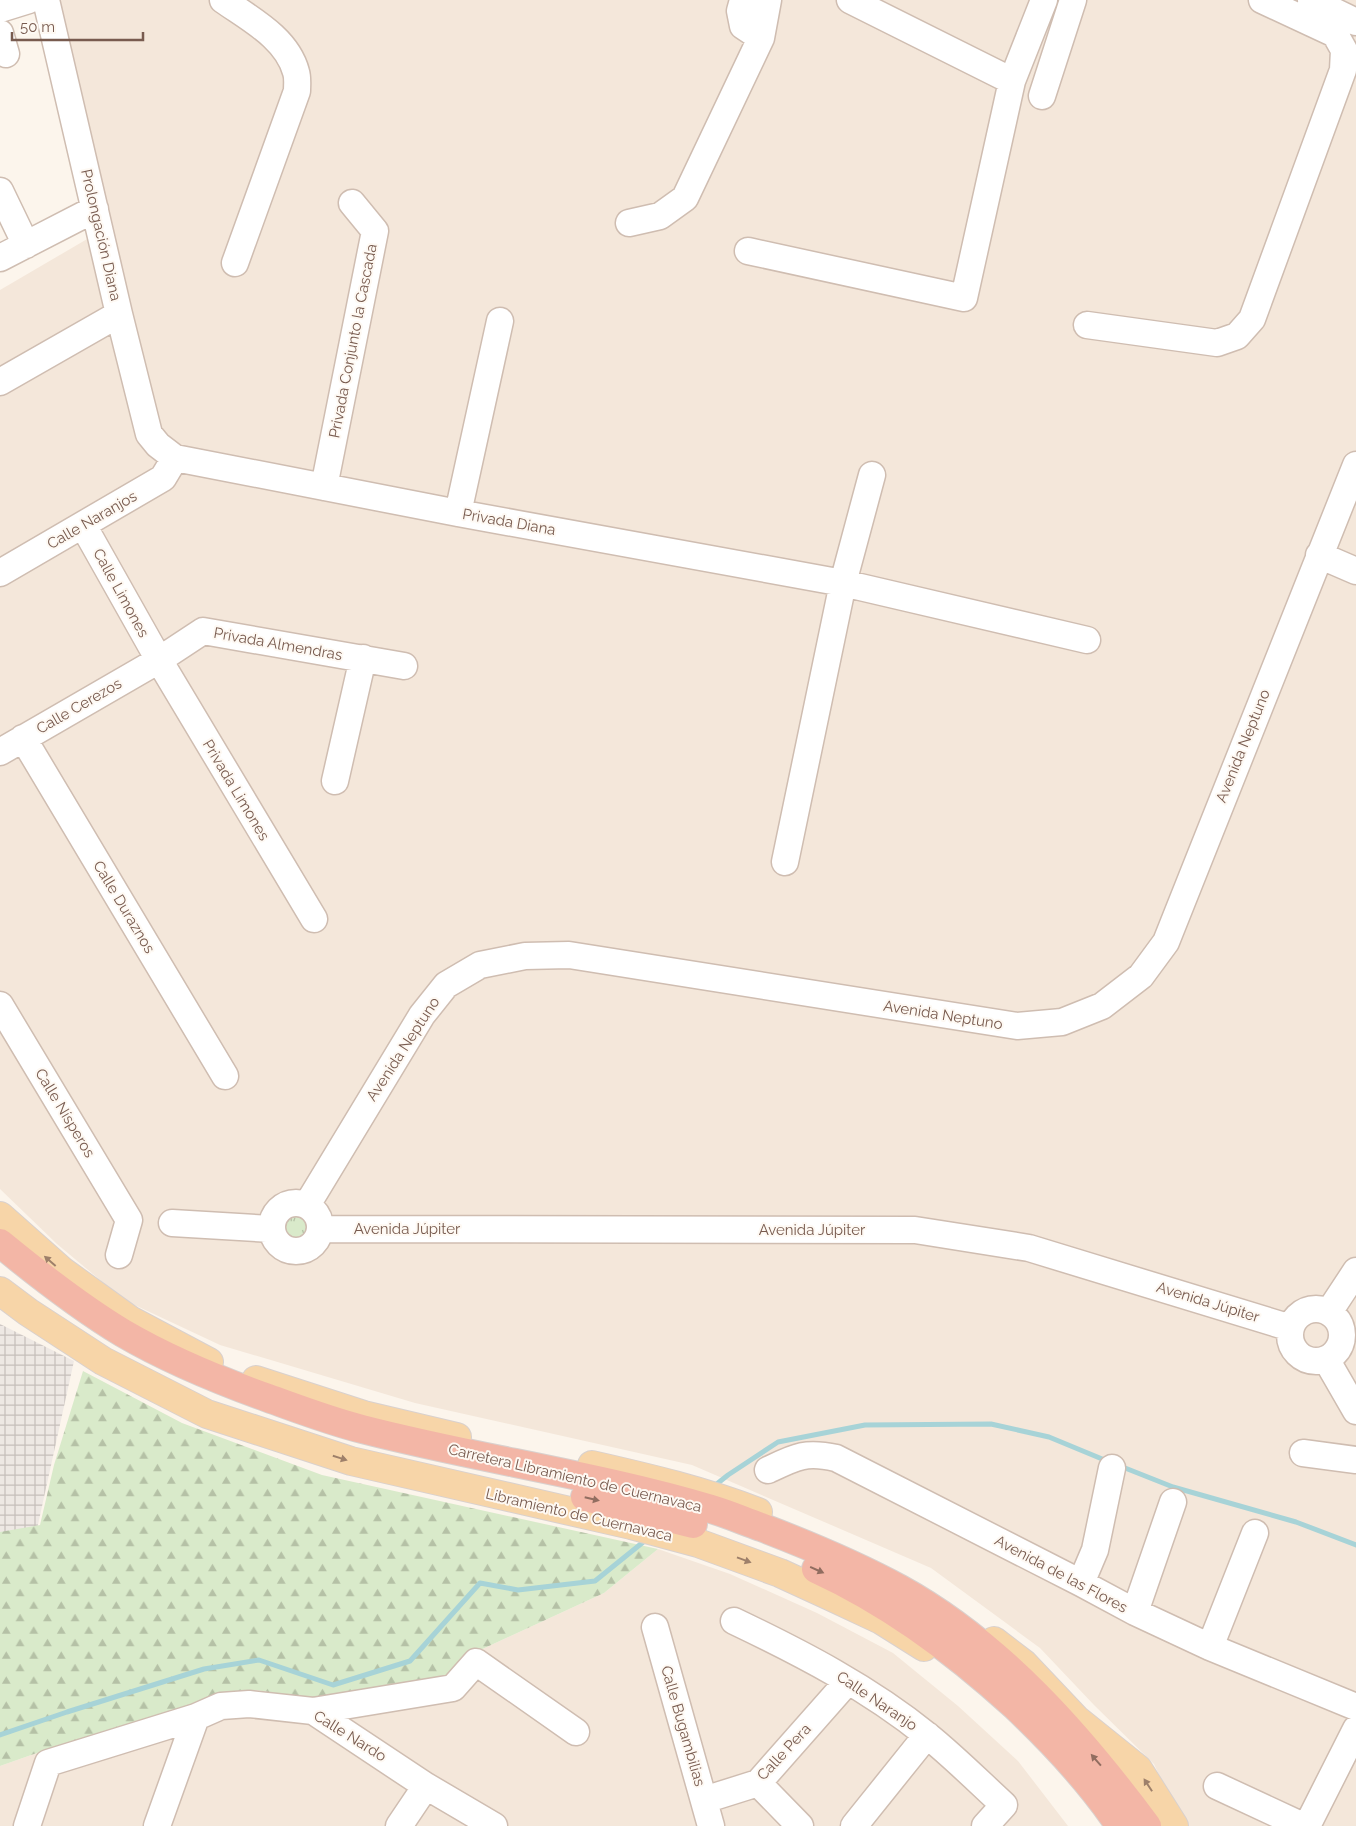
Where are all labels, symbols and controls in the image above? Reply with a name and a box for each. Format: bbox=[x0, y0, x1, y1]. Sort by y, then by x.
scale bar bbox=[12, 10, 144, 42]
text: 50 m bbox=[20, 18, 55, 36]
street label: Prolongación Diana bbox=[77, 167, 125, 303]
street label: Privada Conjunto la Cascada bbox=[325, 242, 381, 440]
street label: Calle Naranjos bbox=[44, 487, 140, 553]
street label: Privada Diana bbox=[461, 505, 557, 539]
street label: Calle Limones bbox=[89, 545, 153, 641]
street label: Privada Almendras bbox=[212, 624, 344, 664]
street label: Calle Cerezos bbox=[33, 674, 125, 738]
street label: Avenida Neptuno bbox=[1212, 687, 1274, 805]
street label: Privada Limones bbox=[199, 736, 273, 844]
street label: Calle Duraznos bbox=[89, 858, 159, 956]
street label: Avenida Neptuno bbox=[363, 993, 443, 1104]
street label: Avenida Neptuno bbox=[882, 997, 1004, 1033]
street label: Calle Nísperos bbox=[31, 1065, 99, 1161]
street label: Avenida Júpiter bbox=[354, 1220, 461, 1238]
street label: Avenida Júpiter bbox=[759, 1221, 866, 1239]
one-way arrow bbox=[44, 1255, 57, 1266]
street label: Avenida Júpiter bbox=[1154, 1278, 1262, 1326]
street label: Carretera Libramiento de Cuernavaca bbox=[447, 1440, 703, 1516]
one-way arrow bbox=[333, 1454, 348, 1462]
street label: Libramiento de Cuernavaca bbox=[484, 1485, 674, 1545]
one-way arrow bbox=[584, 1495, 599, 1503]
street label: Avenida de las Flores bbox=[992, 1531, 1130, 1617]
one-way arrow bbox=[737, 1556, 752, 1564]
one-way arrow bbox=[810, 1566, 824, 1574]
street label: Calle Bugambilias bbox=[657, 1664, 709, 1788]
street label: Calle Naranjo bbox=[833, 1667, 921, 1735]
street label: Calle Nardo bbox=[310, 1707, 390, 1765]
street label: Calle Pera bbox=[753, 1720, 815, 1784]
one-way arrow bbox=[1090, 1754, 1101, 1767]
one-way arrow bbox=[1143, 1778, 1153, 1792]

